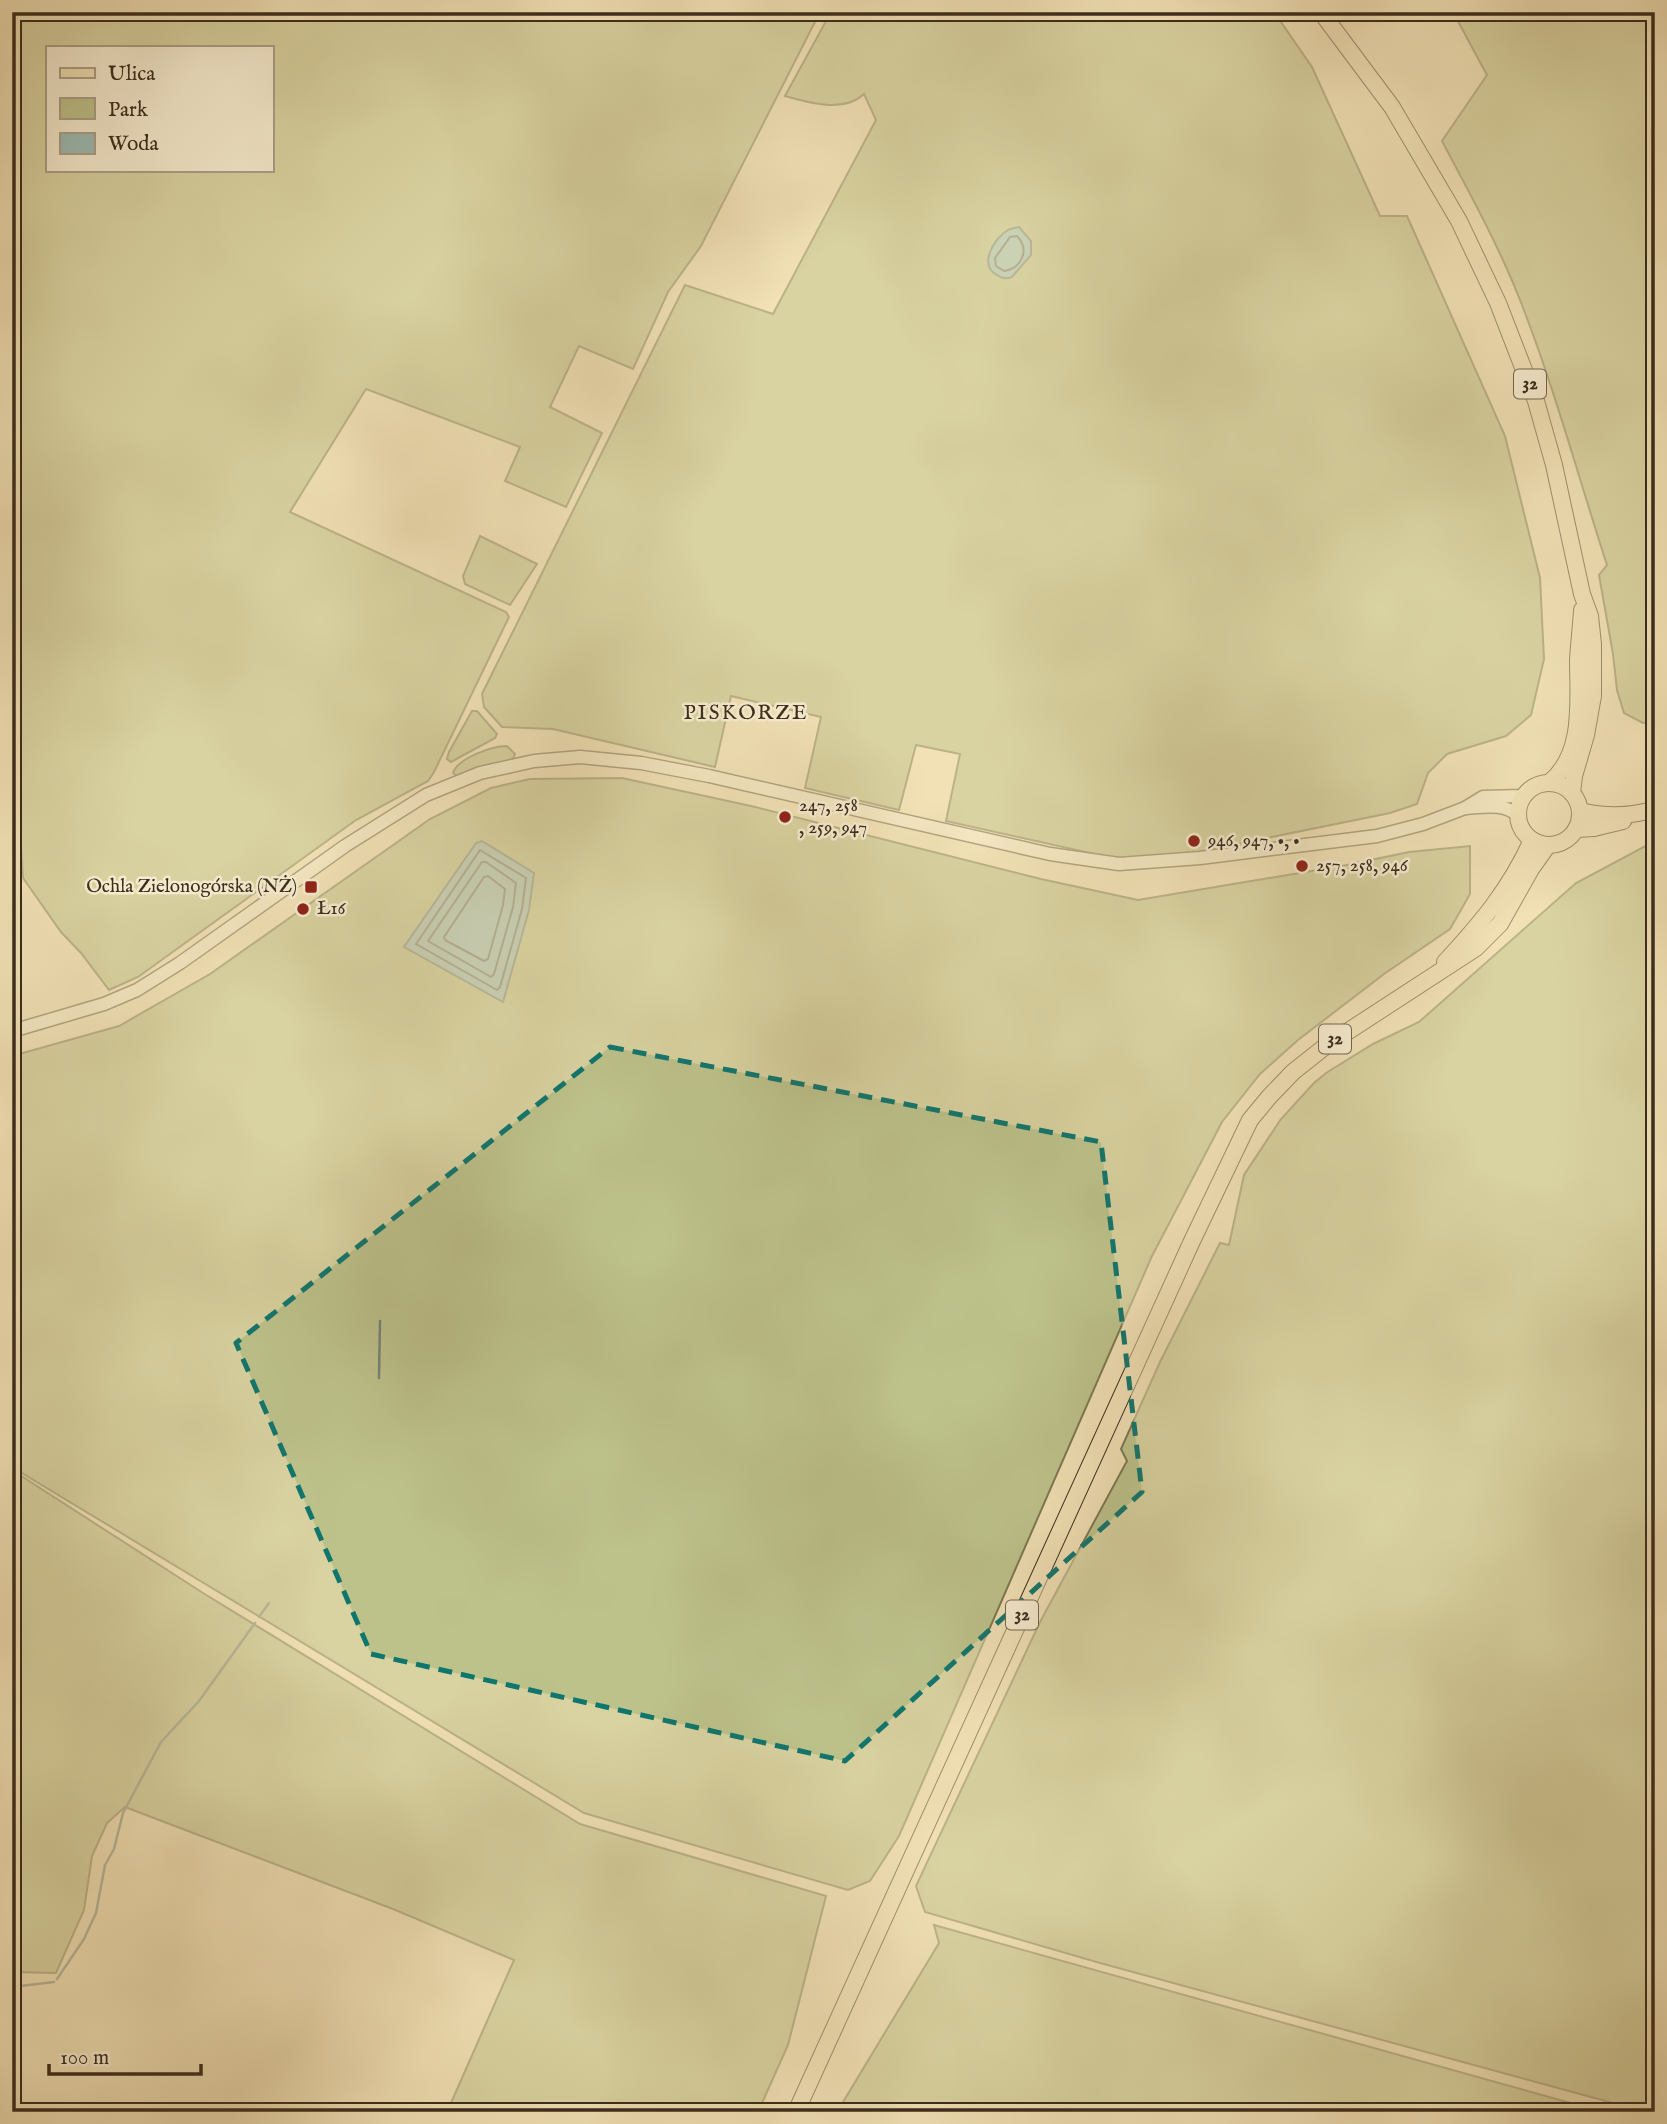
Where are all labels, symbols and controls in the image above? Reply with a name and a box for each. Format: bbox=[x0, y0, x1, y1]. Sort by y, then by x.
legend bbox=[46, 46, 273, 172]
text: Ulica bbox=[108, 61, 156, 88]
text: Park bbox=[108, 97, 149, 124]
text: Woda bbox=[108, 131, 159, 158]
road number: 32 bbox=[1514, 370, 1546, 398]
district label: PISKORZE bbox=[683, 700, 809, 727]
place label: 247, 258 , 259, 947 bbox=[799, 794, 867, 840]
marker: 247, 258 , 259, 947 bbox=[777, 809, 793, 825]
place label: 946, 947, •, • bbox=[1207, 829, 1299, 853]
marker: 946, 947, •, • bbox=[1186, 833, 1202, 849]
place label: 257, 258, 946 bbox=[1316, 854, 1409, 878]
marker: 257, 258, 946 bbox=[1294, 858, 1310, 874]
place label: Ochla Zielonogórska (NŻ) bbox=[86, 875, 297, 899]
marker: Ochla Zielonogórska (NŻ) bbox=[303, 879, 319, 895]
place label: Ł16 bbox=[317, 897, 347, 921]
marker: Ł16 bbox=[295, 901, 311, 917]
road number: 32 bbox=[1319, 1024, 1351, 1054]
road number: 32 bbox=[1006, 1600, 1038, 1630]
scale bar bbox=[49, 2033, 201, 2077]
text: 100 m bbox=[60, 2045, 109, 2072]

